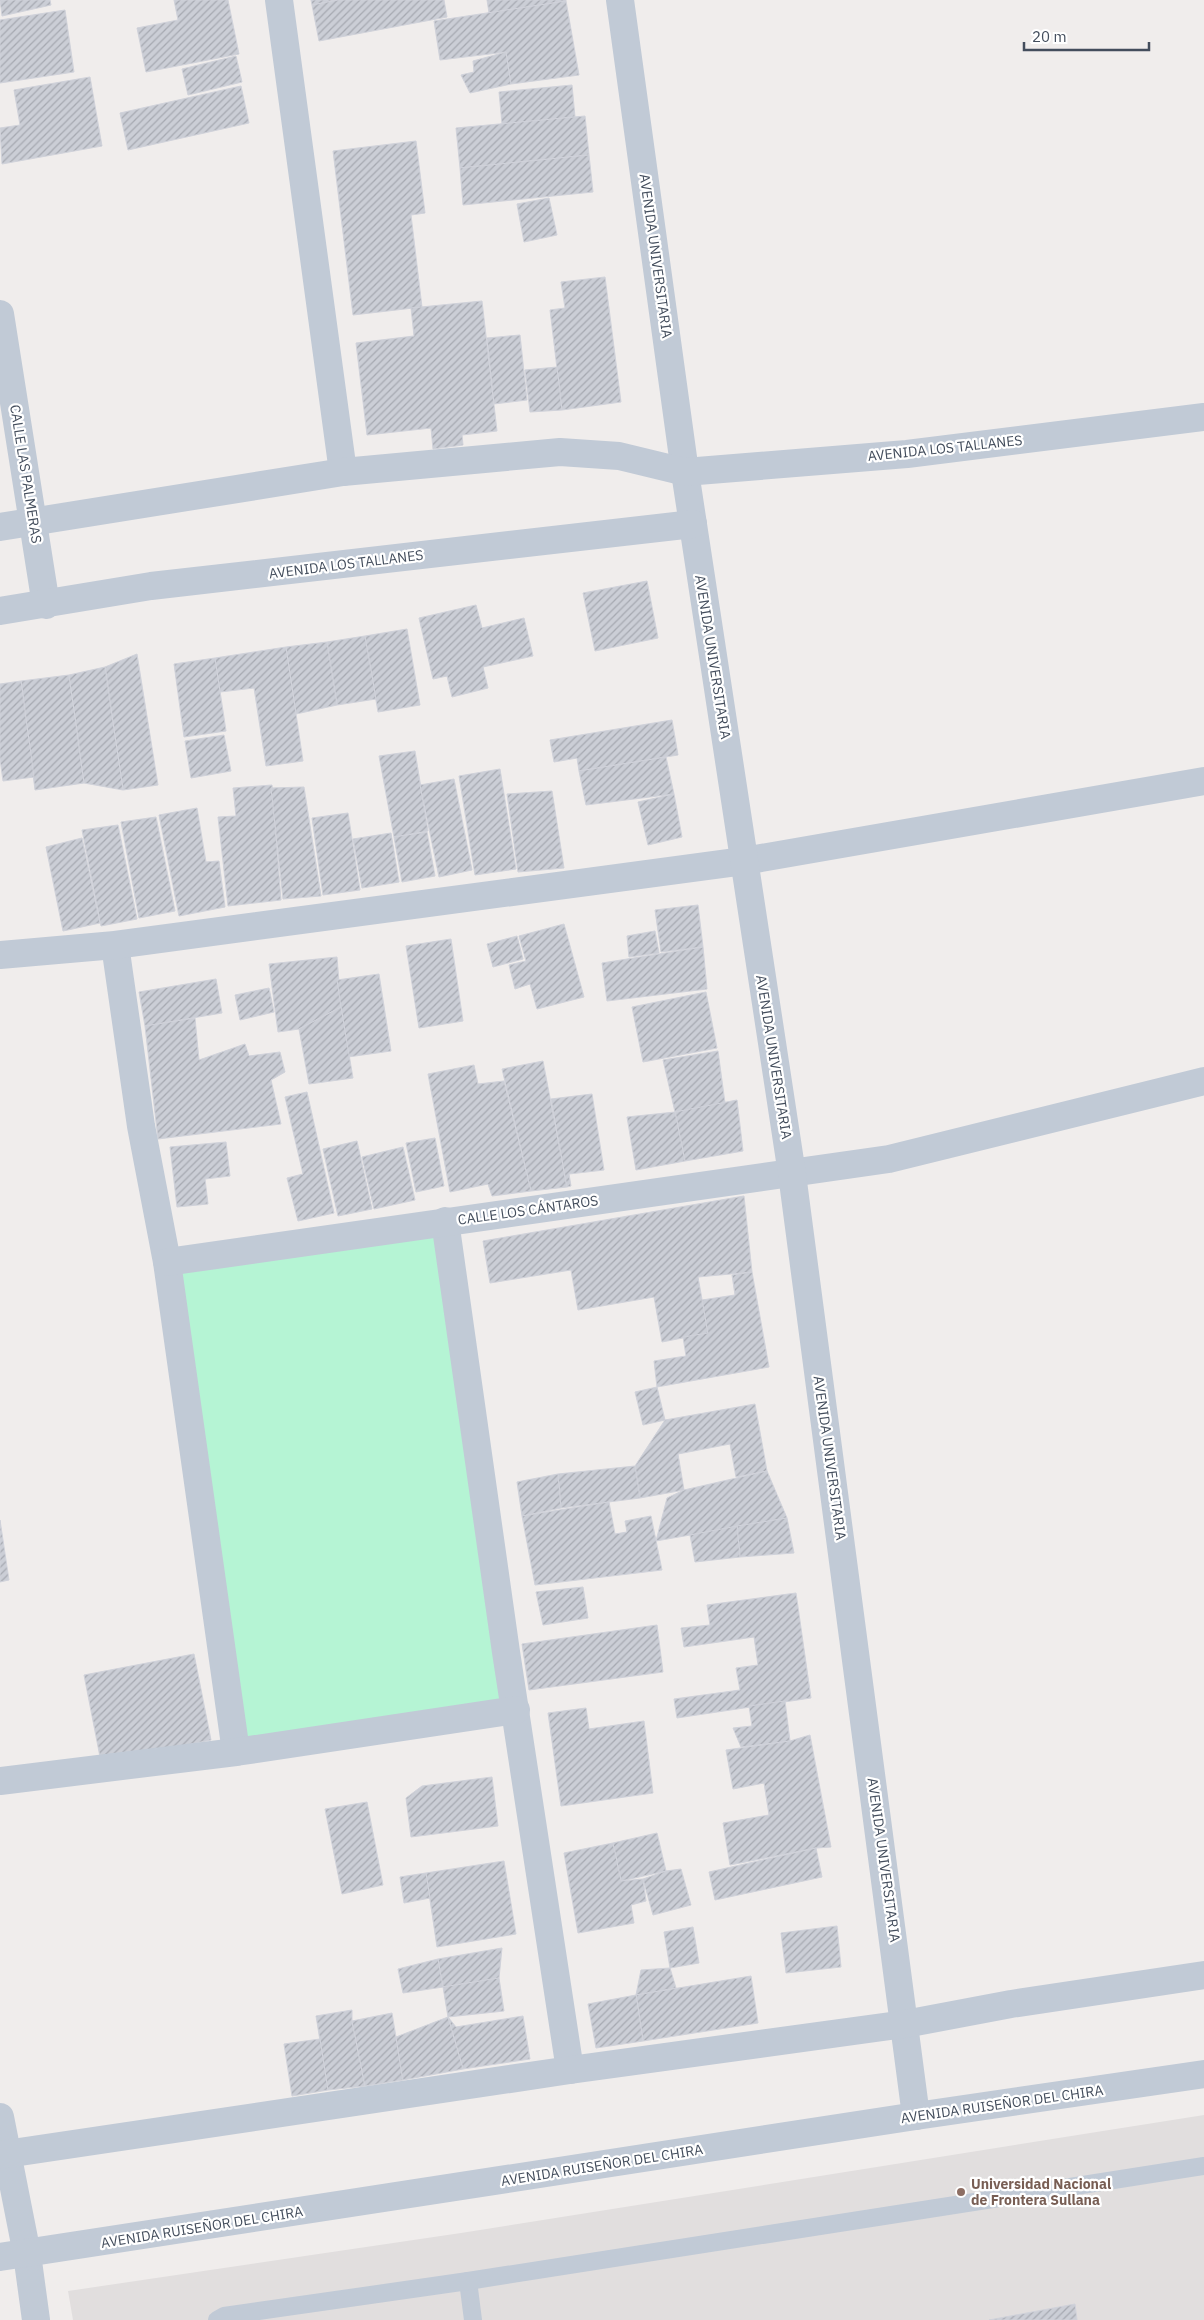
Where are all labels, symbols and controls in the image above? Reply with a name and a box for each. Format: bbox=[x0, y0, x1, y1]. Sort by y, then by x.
scale bar bbox=[1024, 20, 1149, 52]
text: 20 m bbox=[1032, 27, 1067, 46]
street label: AVENIDA UNIVERSITARIA bbox=[636, 173, 676, 339]
street label: CALLE LAS PALMERAS bbox=[6, 403, 46, 545]
street label: AVENIDA LOS TALLANES bbox=[867, 431, 1023, 465]
street label: AVENIDA LOS TALLANES bbox=[268, 546, 424, 582]
street label: AVENIDA UNIVERSITARIA bbox=[691, 574, 735, 740]
street label: AVENIDA UNIVERSITARIA bbox=[752, 974, 796, 1140]
street label: CALLE LOS CÁNTAROS bbox=[456, 1190, 599, 1229]
street label: AVENIDA UNIVERSITARIA bbox=[810, 1375, 850, 1541]
street label: AVENIDA UNIVERSITARIA bbox=[864, 1777, 904, 1943]
street label: AVENIDA RUISEÑOR DEL CHIRA bbox=[900, 2081, 1104, 2127]
street label: AVENIDA RUISEÑOR DEL CHIRA bbox=[500, 2140, 704, 2190]
place label: Universidad Nacional de Frontera Sullana bbox=[971, 2175, 1111, 2209]
marker: Universidad Nacional de Frontera Sullana bbox=[955, 2186, 967, 2198]
street label: AVENIDA RUISEÑOR DEL CHIRA bbox=[100, 2202, 304, 2252]

